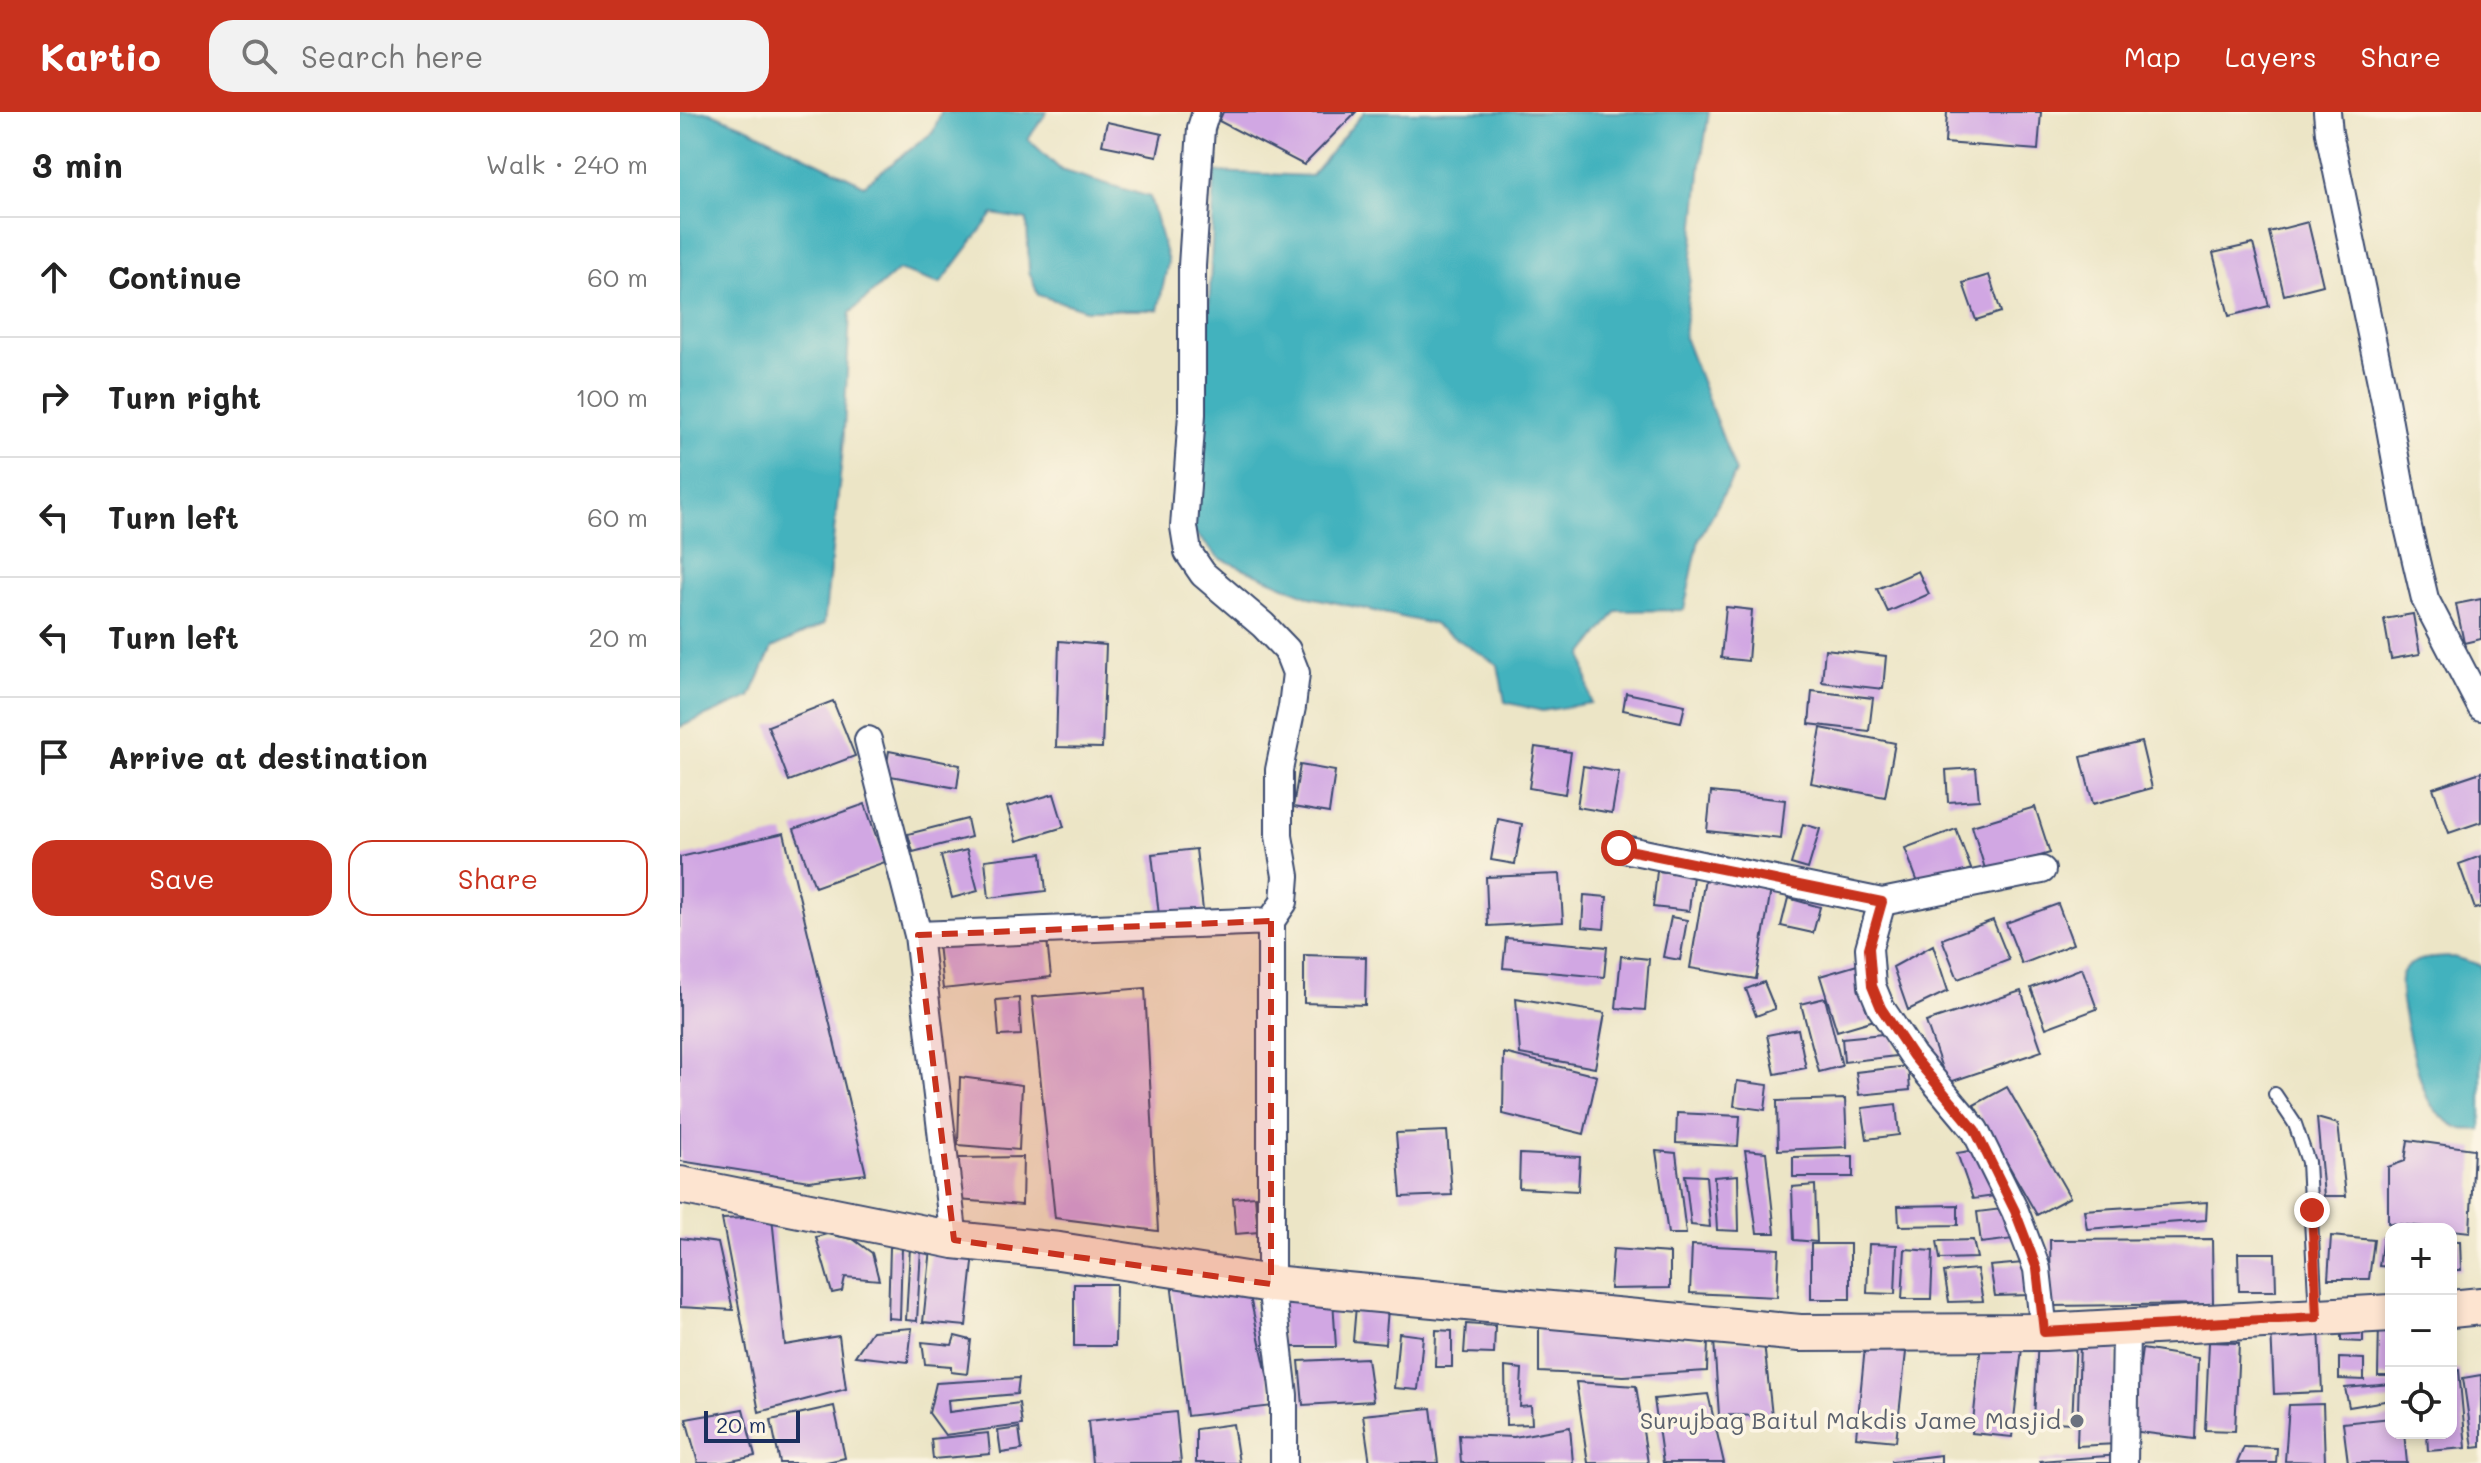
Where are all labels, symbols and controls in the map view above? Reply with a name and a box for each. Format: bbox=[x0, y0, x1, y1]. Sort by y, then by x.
search box bbox=[209, 20, 769, 92]
text: Kartio bbox=[40, 31, 161, 81]
icon: search bbox=[237, 34, 281, 78]
text: Search here bbox=[301, 36, 483, 76]
text: Map bbox=[2124, 38, 2181, 74]
text: Layers bbox=[2225, 38, 2317, 74]
text: Share bbox=[2361, 38, 2441, 74]
text: 3 min bbox=[32, 142, 123, 187]
text: Walk · 240 m bbox=[486, 147, 648, 181]
icon: ahead bbox=[32, 255, 76, 299]
text: Continue bbox=[108, 257, 241, 297]
text: 60 m bbox=[587, 260, 648, 294]
icon: right bbox=[32, 375, 76, 419]
text: Turn right bbox=[108, 377, 261, 417]
text: 100 m bbox=[575, 380, 648, 414]
icon: left bbox=[32, 495, 76, 539]
text: Turn left bbox=[108, 497, 239, 537]
text: 60 m bbox=[587, 500, 648, 534]
icon: left bbox=[32, 615, 76, 659]
text: Turn left bbox=[108, 617, 239, 657]
text: 20 m bbox=[588, 620, 648, 654]
icon: arrive bbox=[32, 735, 76, 779]
text: Arrive at destination bbox=[108, 737, 428, 777]
route start bbox=[1601, 830, 1637, 866]
button: Save bbox=[32, 840, 332, 916]
button: Share bbox=[348, 840, 648, 916]
route end bbox=[2294, 1192, 2330, 1228]
map controls bbox=[2385, 1223, 2457, 1439]
button: + bbox=[2385, 1223, 2457, 1295]
button: − bbox=[2385, 1295, 2457, 1367]
button: locate bbox=[2385, 1367, 2457, 1439]
place label: Surujbag Baitul Makdis Jame Masjid bbox=[1640, 1404, 2061, 1435]
scale bar bbox=[704, 1407, 800, 1443]
text: 20 m bbox=[716, 1410, 766, 1439]
marker: Surujbag Baitul Makdis Jame Masjid bbox=[2068, 1412, 2086, 1430]

